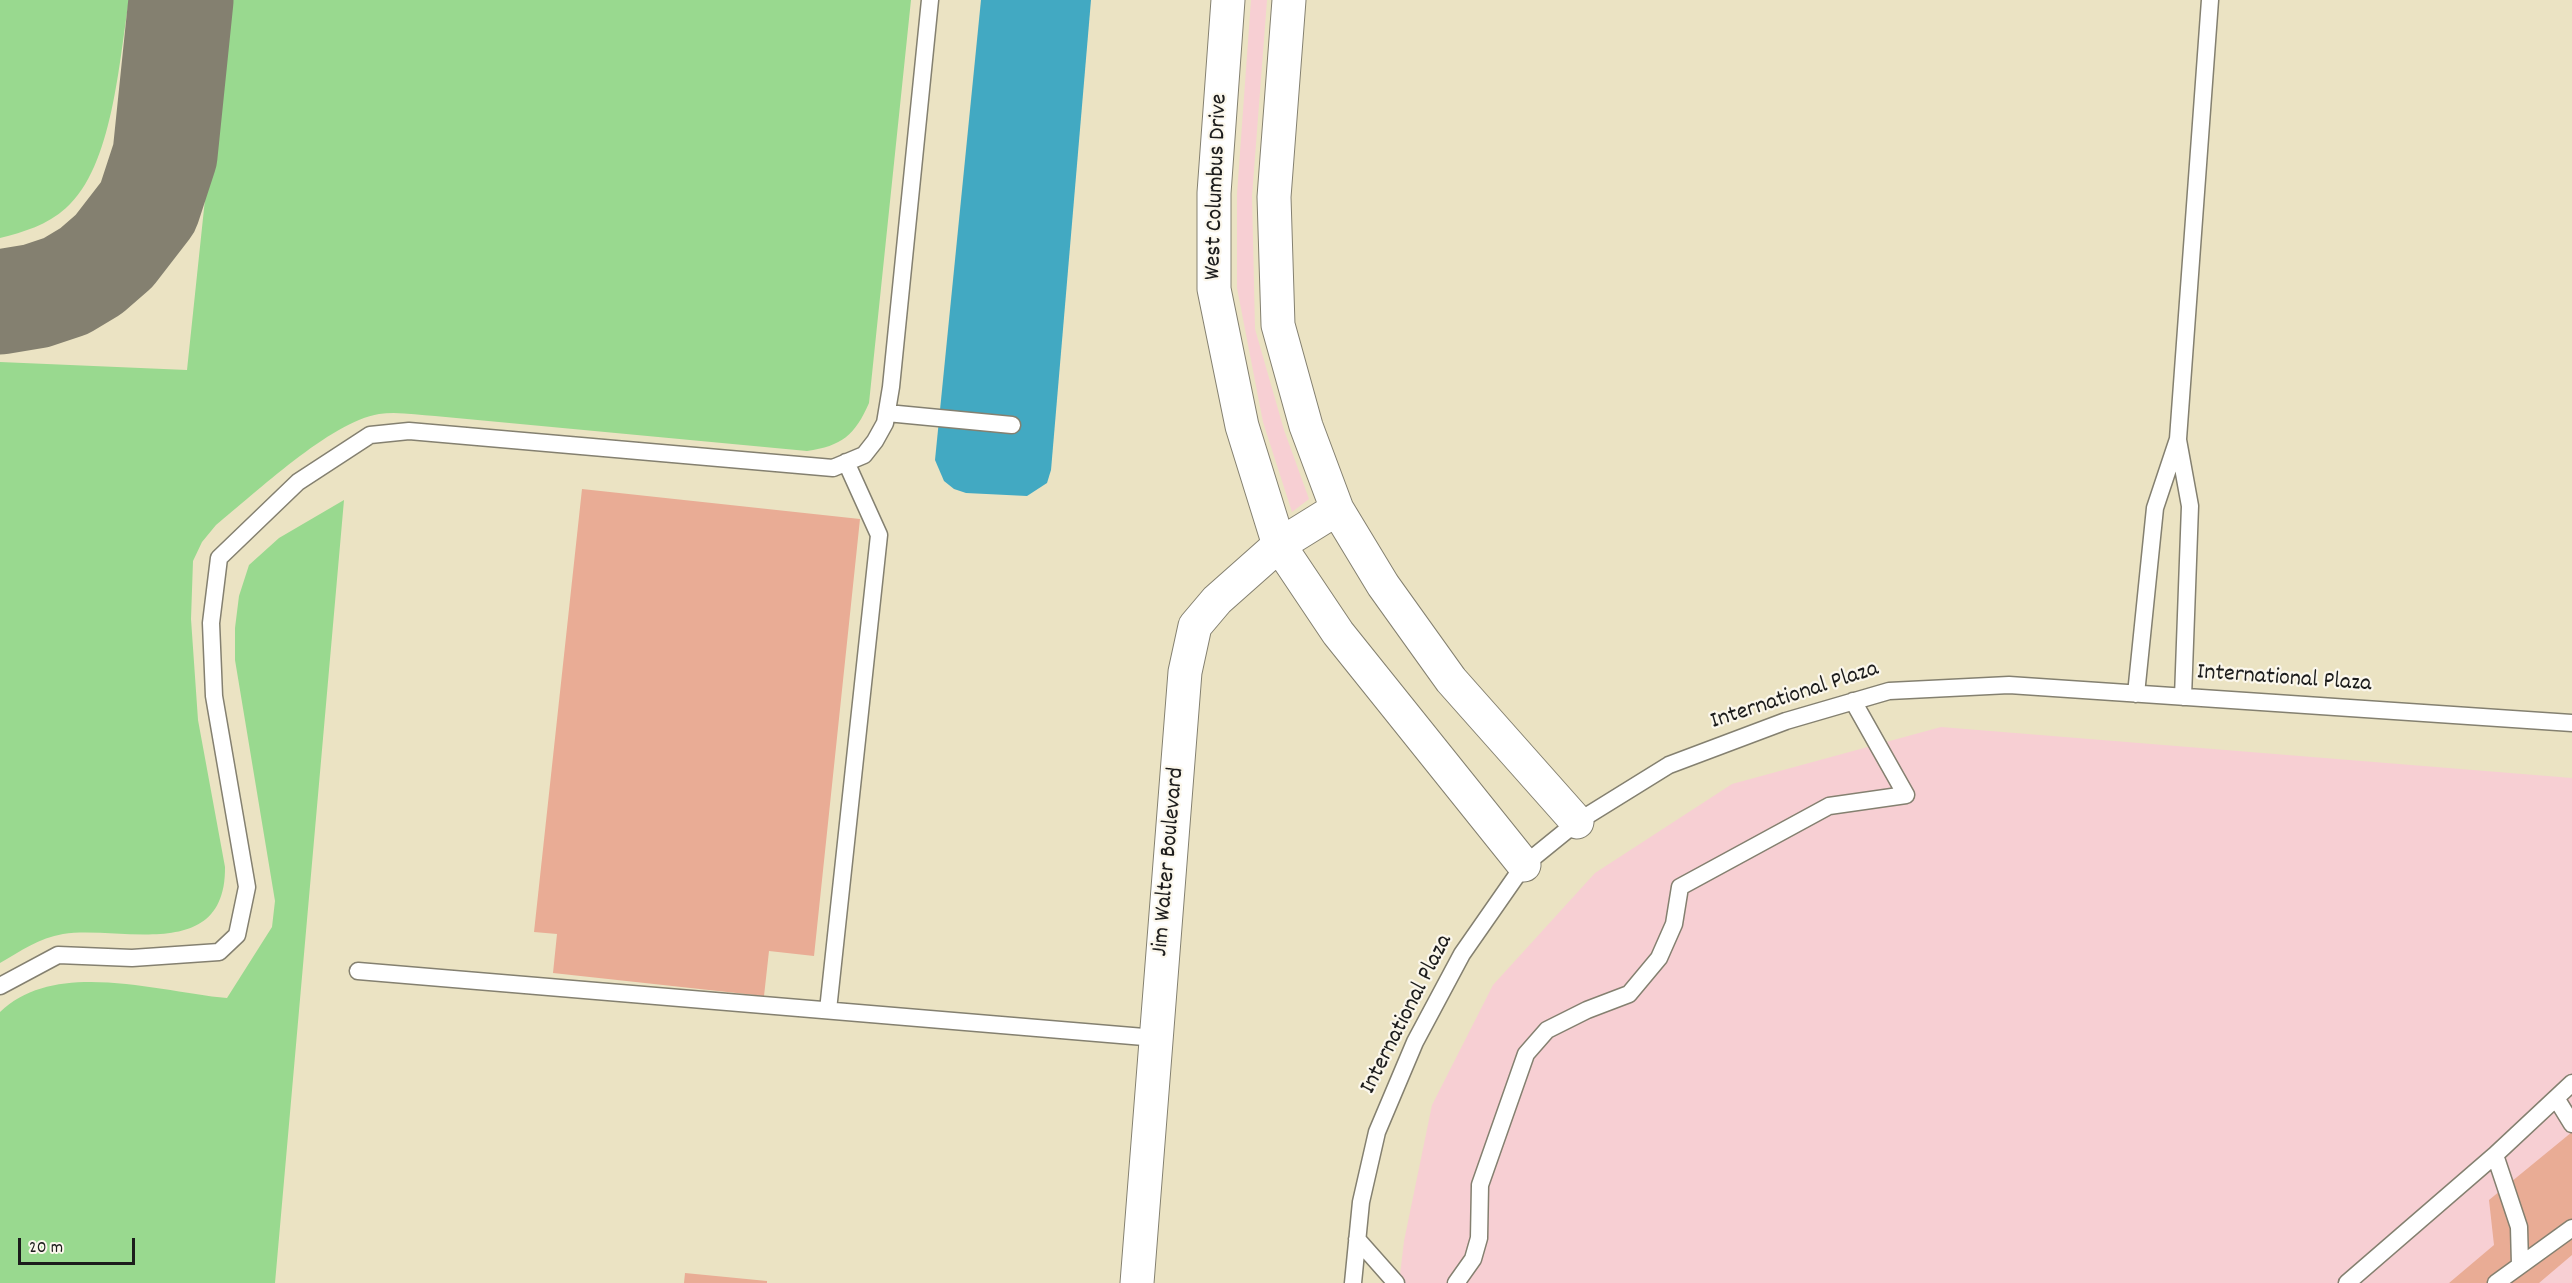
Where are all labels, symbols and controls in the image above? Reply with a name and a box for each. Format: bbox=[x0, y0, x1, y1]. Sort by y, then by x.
street label: West Columbus Drive bbox=[1200, 93, 1236, 281]
street label: International Plaza bbox=[1707, 656, 1883, 738]
street label: International Plaza bbox=[2196, 660, 2372, 700]
street label: Jim Walter Boulevard bbox=[1147, 766, 1193, 958]
street label: International Plaza bbox=[1355, 931, 1461, 1099]
scale bar bbox=[21, 1226, 138, 1264]
text: 20 m bbox=[29, 1236, 63, 1261]

